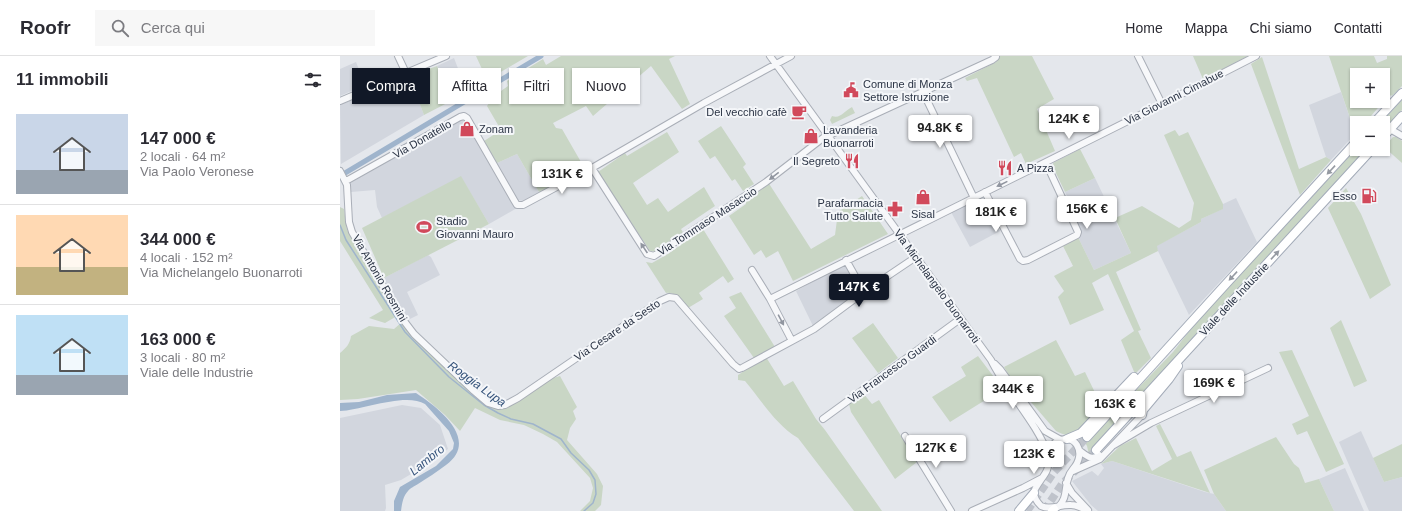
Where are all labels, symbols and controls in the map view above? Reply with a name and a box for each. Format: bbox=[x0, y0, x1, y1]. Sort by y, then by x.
search box bbox=[95, 10, 375, 46]
text: Roofr bbox=[20, 17, 71, 38]
icon: search bbox=[109, 17, 131, 39]
text: Cerca qui bbox=[141, 19, 205, 36]
text: Home bbox=[1125, 20, 1163, 36]
text: Mappa bbox=[1185, 20, 1228, 36]
text: Chi siamo bbox=[1250, 20, 1312, 36]
text: Contatti bbox=[1334, 20, 1382, 36]
street label: Via Giovanni Cimabue bbox=[1123, 67, 1225, 127]
chip: Compra bbox=[352, 68, 430, 104]
chip: Affitta bbox=[438, 68, 501, 104]
chip: Filtri bbox=[509, 68, 564, 104]
chip: Nuovo bbox=[572, 68, 640, 104]
map controls bbox=[1350, 68, 1390, 156]
button: + bbox=[1350, 68, 1390, 108]
icon: filters bbox=[302, 69, 324, 91]
text: 11 immobili bbox=[16, 70, 109, 89]
place label: Comune di Monza Settore Istruzione bbox=[863, 78, 953, 103]
public building icon: Comune di Monza Settore Istruzione bbox=[842, 81, 860, 99]
cafe icon: Del vecchio cafè bbox=[790, 103, 808, 121]
place label: Del vecchio cafè bbox=[706, 106, 787, 118]
pin: 124K € bbox=[1036, 106, 1102, 140]
text: 124K € bbox=[1048, 111, 1090, 126]
pin: 94.8K € bbox=[903, 115, 977, 149]
button: − bbox=[1350, 116, 1390, 156]
street label: Via Donatello bbox=[391, 117, 453, 161]
shop icon: Zonam bbox=[458, 120, 476, 138]
text: 94.8K € bbox=[917, 120, 963, 135]
place label: Zonam bbox=[479, 123, 513, 135]
place label: Lavanderia Buonarroti bbox=[823, 124, 878, 149]
shop icon: Lavanderia Buonarroti bbox=[802, 127, 820, 145]
text: 147 000 € bbox=[140, 129, 216, 148]
icon: home bbox=[48, 130, 96, 178]
text: 2 locali · 64 m² bbox=[140, 149, 225, 164]
restaurant icon: Il Segreto bbox=[843, 152, 861, 170]
place label: Il Segreto bbox=[793, 155, 840, 167]
restaurant icon: A Pizza bbox=[996, 159, 1014, 177]
pin: 131K € bbox=[529, 161, 595, 195]
place label: A Pizza bbox=[1017, 162, 1055, 174]
text: Via Paolo Veronese bbox=[140, 164, 254, 179]
one-way arrow bbox=[1326, 165, 1335, 175]
text: 131K € bbox=[541, 166, 583, 181]
one-way arrow bbox=[768, 171, 779, 180]
one-way arrow bbox=[996, 181, 1007, 187]
street label: Via Tommaso Masaccio bbox=[655, 184, 759, 258]
fuel station icon: Esso bbox=[1360, 187, 1378, 205]
shop icon: Sisal bbox=[914, 188, 932, 206]
place label: Esso bbox=[1333, 190, 1357, 202]
pin: 156K € bbox=[1054, 196, 1120, 230]
place label: Parafarmacia Tutto Salute bbox=[818, 197, 884, 222]
pin: 181K € bbox=[963, 199, 1029, 233]
pharmacy icon: Parafarmacia Tutto Salute bbox=[886, 200, 904, 218]
text: 156K € bbox=[1066, 201, 1108, 216]
text: 181K € bbox=[975, 204, 1017, 219]
place label: Sisal bbox=[911, 208, 935, 220]
place label: Stadio Giovanni Mauro bbox=[436, 215, 514, 240]
sports icon: Stadio Giovanni Mauro bbox=[415, 218, 433, 236]
street label: Via Michelangelo Buonarroti bbox=[892, 227, 982, 345]
text: 344 000 € bbox=[140, 230, 216, 249]
icon: home bbox=[48, 231, 96, 279]
street label: Via Antonio Rosmini bbox=[350, 232, 410, 324]
one-way arrow bbox=[640, 243, 647, 254]
text: 4 locali · 152 m² bbox=[140, 250, 232, 265]
one-way arrow bbox=[1270, 250, 1280, 260]
street label: Viale delle Industrie bbox=[1197, 260, 1271, 338]
text: Via Michelangelo Buonarroti bbox=[140, 265, 302, 280]
one-way arrow bbox=[1228, 271, 1238, 281]
pin: 147K € bbox=[826, 274, 892, 308]
text: 147K € bbox=[838, 279, 880, 294]
street label: Via Cesare da Sesto bbox=[572, 297, 662, 363]
one-way arrow bbox=[777, 314, 784, 325]
text: 163 000 € bbox=[140, 330, 216, 349]
icon: home bbox=[48, 331, 96, 379]
street label: Via Francesco Guardi bbox=[846, 333, 938, 405]
text: 3 locali · 80 m² bbox=[140, 350, 225, 365]
water label: Roggia Lupa bbox=[445, 358, 509, 410]
text: Viale delle Industrie bbox=[140, 365, 253, 380]
pin: 169K € bbox=[1181, 370, 1247, 404]
text: 169K € bbox=[1193, 375, 1235, 390]
pin: 344K € bbox=[980, 376, 1046, 410]
text: 344K € bbox=[992, 381, 1034, 396]
pin: 163K € bbox=[1082, 391, 1148, 425]
text: 163K € bbox=[1094, 396, 1136, 411]
pin: 127K € bbox=[903, 435, 969, 469]
text: 127K € bbox=[915, 440, 957, 455]
pin: 123K € bbox=[1001, 441, 1067, 475]
water label: Lambro bbox=[407, 442, 447, 478]
text: 123K € bbox=[1013, 446, 1055, 461]

